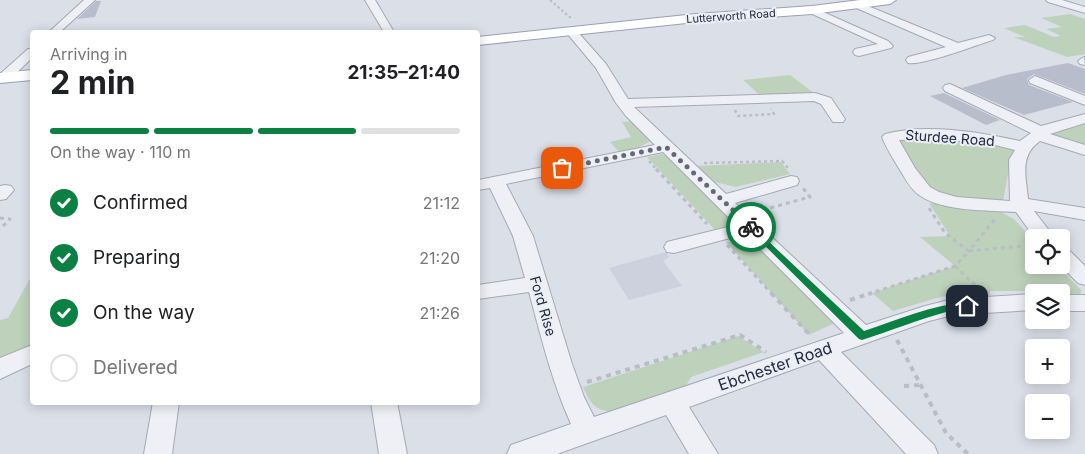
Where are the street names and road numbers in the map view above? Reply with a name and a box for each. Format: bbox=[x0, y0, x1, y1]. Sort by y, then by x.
street label: Lutterworth Road bbox=[686, 6, 776, 26]
street label: Sturdee Road bbox=[905, 126, 995, 149]
street label: Ford Rise bbox=[527, 274, 560, 338]
street label: Ebchester Road bbox=[715, 337, 835, 395]

